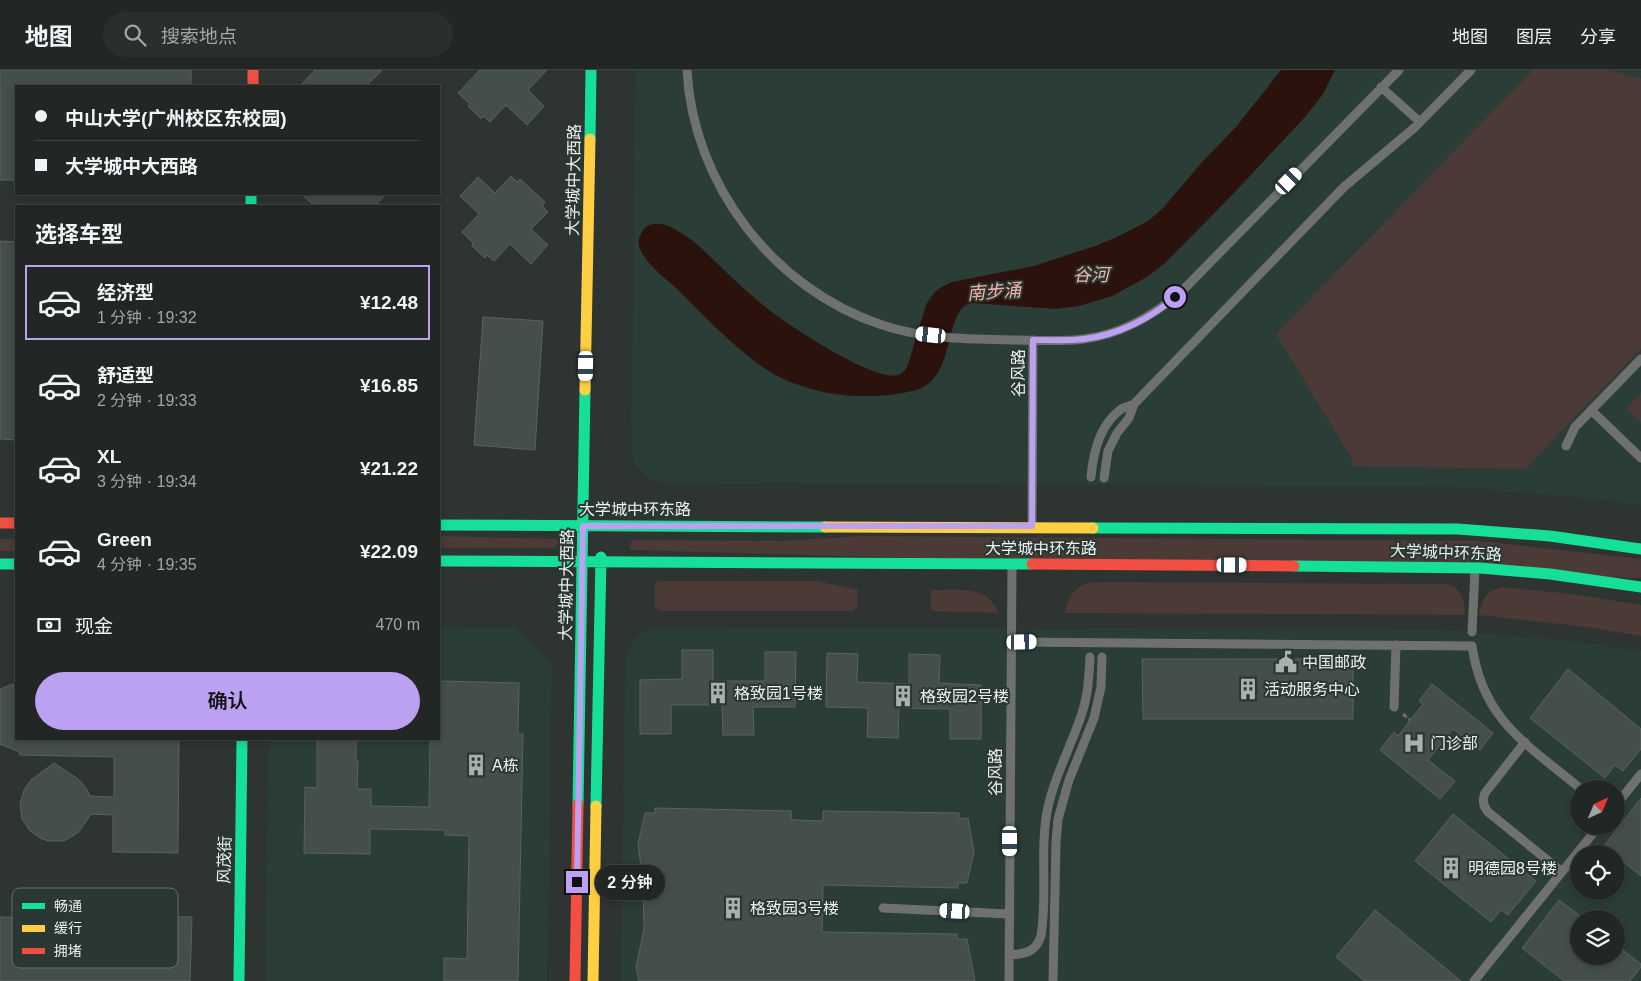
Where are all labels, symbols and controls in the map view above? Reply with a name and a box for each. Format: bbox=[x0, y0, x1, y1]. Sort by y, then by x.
search box bbox=[103, 12, 453, 57]
icon: search bbox=[121, 21, 149, 49]
text: 地图 bbox=[25, 23, 73, 50]
text: 搜索地点 bbox=[161, 26, 237, 47]
text: 地图 bbox=[1452, 27, 1488, 47]
text: 图层 bbox=[1516, 27, 1552, 47]
text: 分享 bbox=[1580, 27, 1616, 47]
text: 中山大学(广州校区东校园) bbox=[65, 108, 287, 129]
street label: 大学城中大西路 bbox=[564, 124, 583, 236]
text: 大学城中大西路 bbox=[65, 156, 198, 177]
car bbox=[1273, 165, 1304, 197]
text: 选择车型 bbox=[35, 222, 123, 247]
water label: 谷河 bbox=[1073, 265, 1112, 285]
icon: car bbox=[37, 280, 82, 325]
water label: 南步涌 bbox=[966, 280, 1024, 304]
text: 经济型 bbox=[97, 282, 154, 303]
route start bbox=[1164, 286, 1186, 308]
text: ¥12.48 bbox=[360, 292, 418, 313]
text: 1 分钟 · 19:32 bbox=[97, 309, 197, 326]
car bbox=[915, 326, 946, 344]
street label: 谷风路 bbox=[1010, 349, 1027, 397]
car bbox=[578, 351, 593, 381]
icon: car bbox=[37, 363, 82, 408]
text: 舒适型 bbox=[97, 365, 154, 386]
text: ¥16.85 bbox=[360, 375, 418, 396]
text: 2 分钟 · 19:33 bbox=[97, 392, 197, 409]
icon: car bbox=[37, 446, 82, 491]
text: XL bbox=[97, 446, 121, 467]
text: ¥21.22 bbox=[360, 458, 418, 479]
text: 3 分钟 · 19:34 bbox=[97, 473, 197, 490]
street label: 大学城中环东路 bbox=[579, 501, 691, 518]
icon: car bbox=[37, 529, 82, 574]
text: Green bbox=[97, 529, 152, 550]
street label: 大学城中大西路 bbox=[557, 529, 576, 641]
street label: 大学城中环东路 bbox=[985, 540, 1097, 557]
text: ¥22.09 bbox=[360, 541, 418, 562]
street label: 大学城中环东路 bbox=[1390, 542, 1502, 563]
text: 4 分钟 · 19:35 bbox=[97, 556, 197, 573]
car bbox=[1217, 558, 1247, 573]
icon: cash bbox=[35, 611, 63, 639]
text: 现金 bbox=[75, 616, 113, 637]
text: 470 m bbox=[376, 616, 420, 633]
car bbox=[1006, 634, 1037, 650]
public building icon: 中国邮政 bbox=[1273, 649, 1299, 675]
place label: 中国邮政 bbox=[1302, 654, 1366, 671]
button: 确认 bbox=[35, 672, 420, 730]
building icon: 活动服务中心 bbox=[1235, 676, 1261, 702]
building icon: 格致园1号楼 bbox=[705, 680, 731, 706]
place label: 活动服务中心 bbox=[1264, 681, 1360, 698]
building icon: 格致园2号楼 bbox=[890, 683, 916, 709]
place label: 格致园1号楼 bbox=[734, 684, 823, 702]
place label: 格致园2号楼 bbox=[920, 687, 1009, 705]
hospital icon: 门诊部 bbox=[1401, 730, 1427, 756]
place label: 门诊部 bbox=[1430, 735, 1478, 752]
street label: 谷风路 bbox=[987, 748, 1004, 796]
building icon: A栋 bbox=[463, 752, 489, 778]
place label: A栋 bbox=[492, 757, 519, 774]
north arrow bbox=[1570, 780, 1625, 835]
map controls bbox=[1570, 780, 1625, 965]
car bbox=[1002, 826, 1017, 856]
street label: 风茂街 bbox=[216, 836, 233, 884]
button: locate bbox=[1570, 845, 1625, 900]
building icon: 明德园8号楼 bbox=[1438, 855, 1464, 881]
place label: 明德园8号楼 bbox=[1468, 860, 1557, 877]
callout: 2 分钟 bbox=[594, 864, 664, 900]
route end bbox=[566, 871, 588, 893]
text: 2 分钟 bbox=[607, 874, 653, 891]
legend bbox=[12, 888, 178, 968]
building icon: 格致园3号楼 bbox=[720, 895, 746, 921]
text: 畅通 bbox=[54, 898, 82, 914]
place label: 格致园3号楼 bbox=[750, 899, 839, 917]
car bbox=[939, 903, 970, 919]
button: layers bbox=[1570, 910, 1625, 965]
text: 缓行 bbox=[54, 920, 82, 936]
text: 拥堵 bbox=[54, 943, 82, 959]

